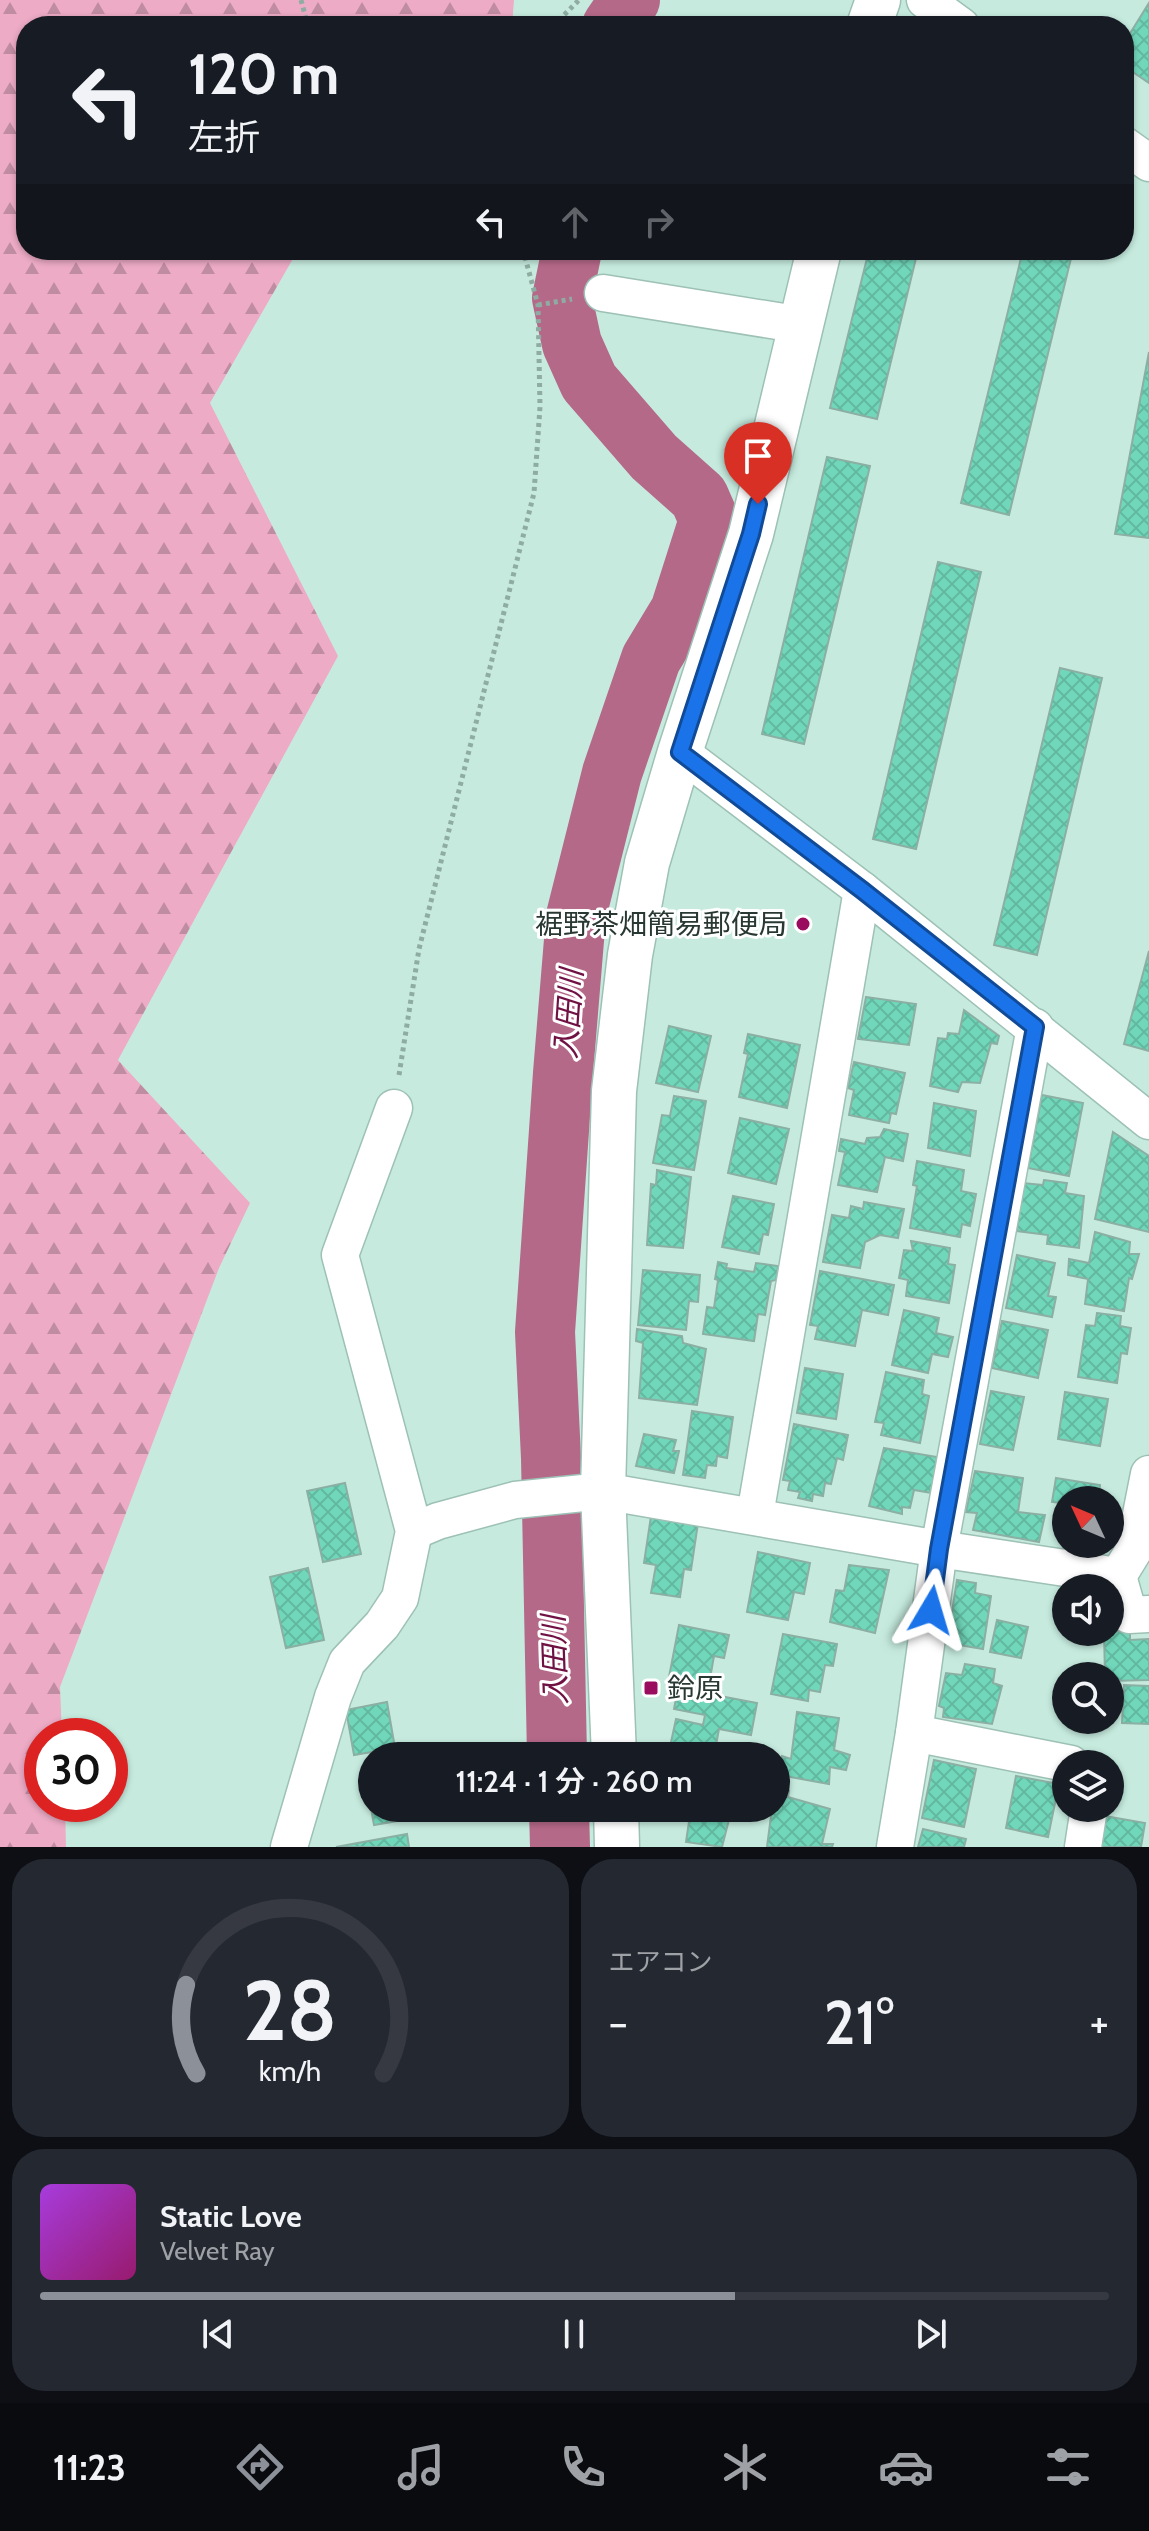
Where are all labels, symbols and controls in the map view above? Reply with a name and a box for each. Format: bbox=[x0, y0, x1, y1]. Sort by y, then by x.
text: 120 m bbox=[188, 40, 339, 108]
icon: left bbox=[56, 48, 160, 152]
text: 左折 bbox=[188, 115, 260, 159]
icon: left bbox=[469, 200, 513, 244]
icon: ahead bbox=[553, 200, 597, 244]
icon: right bbox=[637, 200, 681, 244]
pin bbox=[724, 422, 792, 504]
icon: arrive bbox=[736, 434, 780, 478]
place label: 裾野茶畑簡易郵便局 bbox=[535, 907, 787, 941]
marker: 裾野茶畑簡易郵便局 bbox=[794, 915, 812, 933]
water label: 入田川 bbox=[547, 965, 590, 1060]
north arrow bbox=[1052, 1486, 1124, 1558]
map controls bbox=[1052, 1486, 1124, 1822]
position arrow bbox=[889, 1568, 973, 1652]
button: sound bbox=[1052, 1574, 1124, 1646]
water label: 入田川 bbox=[534, 1611, 575, 1706]
button: search bbox=[1052, 1662, 1124, 1734]
place label: 鈴原 bbox=[667, 1671, 723, 1705]
marker: 鈴原 bbox=[642, 1679, 660, 1697]
speed limit sign: 30 bbox=[24, 1718, 128, 1822]
button: layers bbox=[1052, 1750, 1124, 1822]
text: 11:24 · 1 分 · 260 m bbox=[456, 1763, 692, 1800]
text: エアコン bbox=[609, 1946, 713, 1978]
text: 28 bbox=[243, 1960, 337, 2061]
text: 21° bbox=[824, 1986, 894, 2059]
text: − bbox=[609, 1996, 628, 2049]
text: + bbox=[1090, 1996, 1109, 2049]
text: km/h bbox=[259, 2053, 322, 2088]
text: Static Love bbox=[160, 2198, 302, 2235]
text: Velvet Ray bbox=[160, 2235, 275, 2267]
icon: previous bbox=[196, 2312, 240, 2356]
icon: pause bbox=[552, 2312, 596, 2356]
icon: next bbox=[909, 2312, 953, 2356]
icon: directions bbox=[232, 2439, 288, 2495]
icon: music bbox=[393, 2439, 449, 2495]
icon: phone bbox=[555, 2439, 611, 2495]
icon: climate bbox=[717, 2439, 773, 2495]
icon: car bbox=[878, 2439, 934, 2495]
icon: filters bbox=[1040, 2439, 1096, 2495]
text: 11:23 bbox=[53, 2445, 126, 2489]

